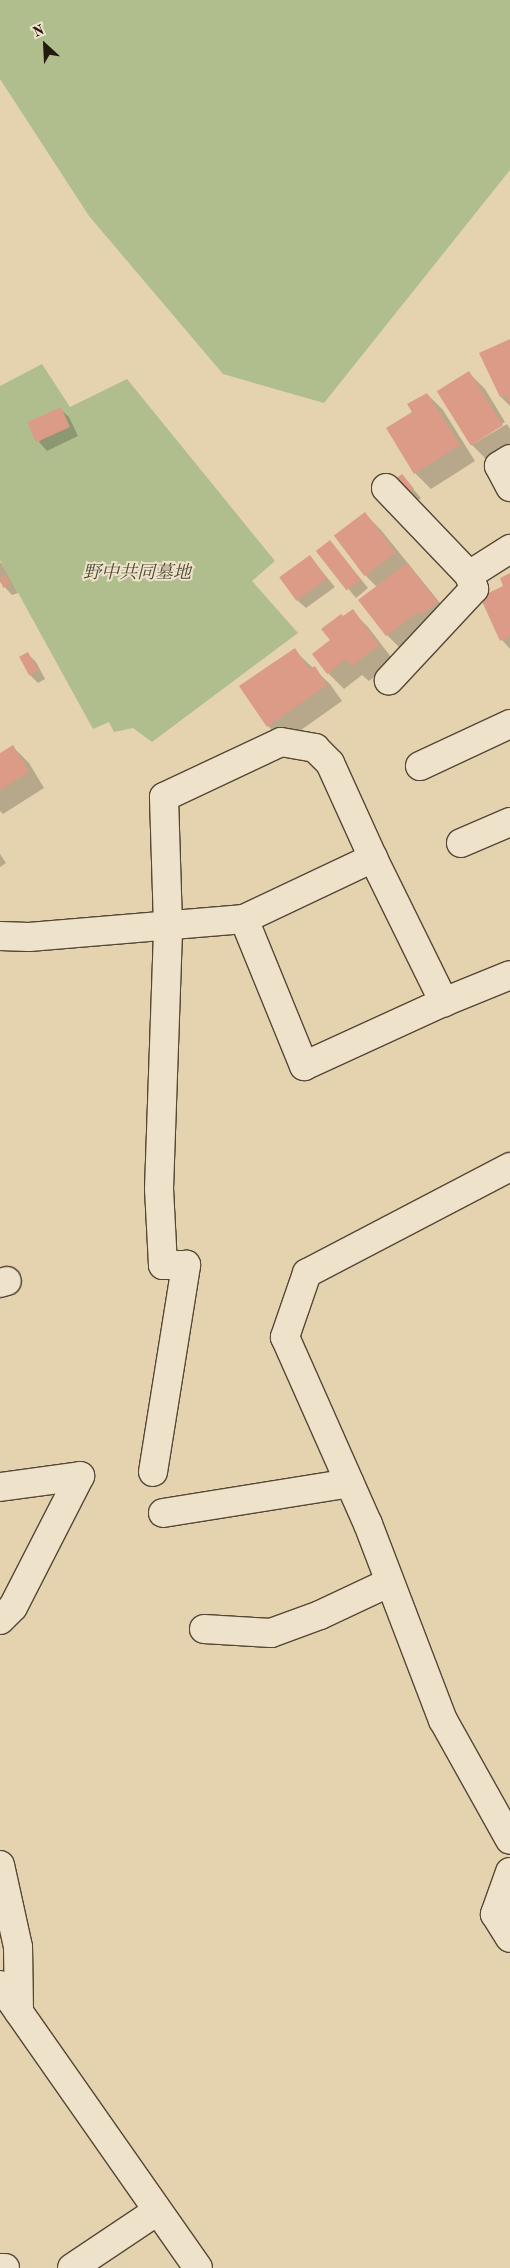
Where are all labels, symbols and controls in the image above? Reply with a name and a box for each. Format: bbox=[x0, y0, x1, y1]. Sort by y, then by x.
north arrow bbox=[20, 20, 70, 70]
text: N bbox=[31, 23, 46, 40]
park label: 野中共同墓地 bbox=[83, 562, 191, 584]

